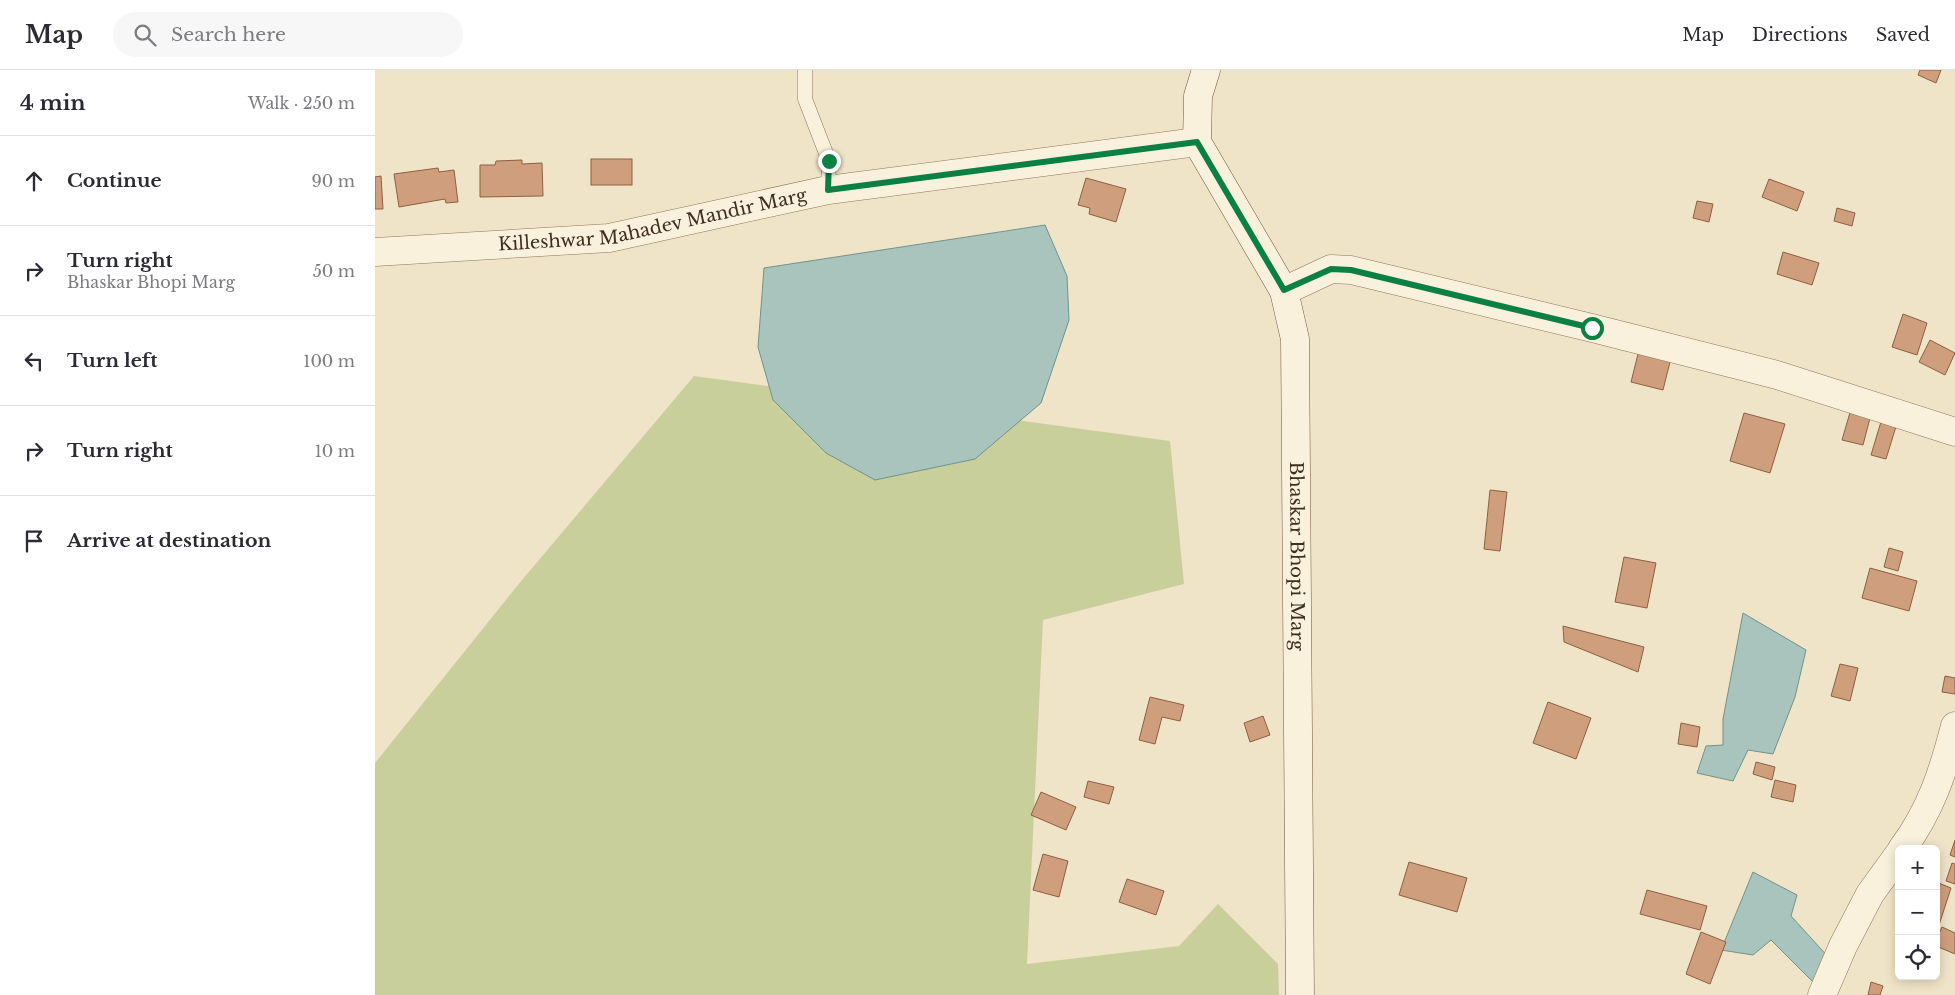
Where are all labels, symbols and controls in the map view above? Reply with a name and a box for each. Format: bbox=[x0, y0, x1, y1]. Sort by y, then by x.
search box bbox=[113, 12, 463, 57]
text: Map bbox=[25, 20, 83, 49]
icon: search bbox=[131, 21, 159, 49]
text: Search here bbox=[171, 23, 286, 46]
text: Map bbox=[1682, 24, 1724, 46]
text: Directions bbox=[1752, 24, 1848, 46]
text: Saved bbox=[1876, 24, 1930, 46]
text: 4 min bbox=[20, 90, 86, 116]
text: Walk · 250 m bbox=[248, 93, 355, 113]
route end bbox=[818, 150, 841, 173]
icon: ahead bbox=[20, 167, 48, 195]
text: Continue bbox=[67, 169, 162, 192]
text: 90 m bbox=[312, 171, 355, 191]
street label: Killeshwar Mahadev Mandir Marg bbox=[497, 184, 809, 256]
text: Turn right bbox=[67, 249, 173, 272]
icon: right bbox=[20, 257, 48, 285]
text: 50 m bbox=[313, 261, 355, 281]
text: Bhaskar Bhopi Marg bbox=[67, 272, 235, 292]
route start bbox=[1581, 317, 1604, 340]
icon: left bbox=[20, 347, 48, 375]
text: Turn left bbox=[67, 349, 158, 372]
text: 100 m bbox=[303, 351, 355, 371]
icon: right bbox=[20, 437, 48, 465]
text: Turn right bbox=[67, 439, 173, 462]
text: 10 m bbox=[315, 441, 355, 461]
street label: Bhaskar Bhopi Marg bbox=[1285, 461, 1308, 651]
icon: arrive bbox=[20, 527, 48, 555]
text: Arrive at destination bbox=[67, 529, 271, 552]
map controls bbox=[1895, 845, 1940, 980]
button: + bbox=[1895, 845, 1940, 890]
button: − bbox=[1895, 890, 1940, 935]
button: locate bbox=[1895, 935, 1940, 980]

